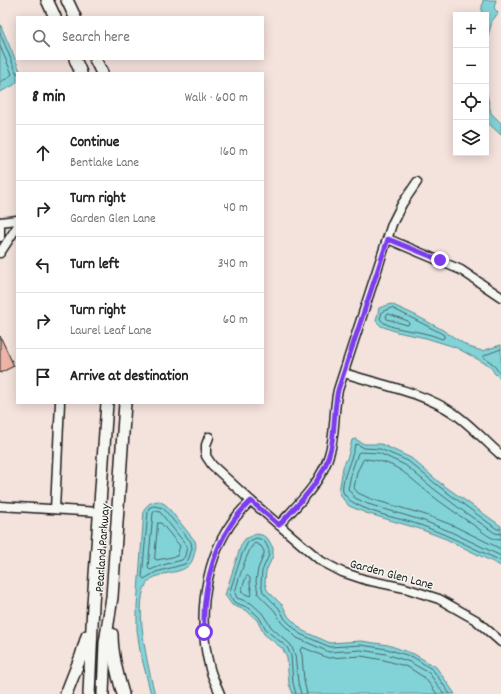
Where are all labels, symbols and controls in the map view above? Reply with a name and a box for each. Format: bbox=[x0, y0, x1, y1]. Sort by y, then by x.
map controls bbox=[453, 12, 489, 156]
button: + bbox=[453, 12, 489, 48]
search box bbox=[16, 16, 264, 60]
icon: search bbox=[30, 27, 52, 49]
text: Search here bbox=[62, 27, 130, 49]
button: − bbox=[453, 48, 489, 84]
button: locate bbox=[453, 84, 489, 120]
text: 8 min bbox=[32, 86, 65, 110]
text: Walk · 600 m bbox=[185, 89, 248, 108]
button: layers bbox=[453, 120, 489, 156]
text: Continue bbox=[70, 132, 119, 154]
icon: ahead bbox=[32, 142, 54, 164]
text: 160 m bbox=[220, 143, 248, 162]
text: Bentlake Lane bbox=[70, 154, 139, 173]
text: Turn right bbox=[70, 188, 126, 210]
icon: right bbox=[32, 198, 54, 220]
text: 40 m bbox=[224, 199, 248, 218]
text: Garden Glen Lane bbox=[70, 210, 156, 229]
route end bbox=[431, 251, 449, 269]
icon: left bbox=[32, 254, 54, 276]
text: Turn left bbox=[70, 254, 119, 276]
text: 340 m bbox=[218, 255, 248, 274]
text: Turn right bbox=[70, 300, 126, 322]
icon: right bbox=[32, 310, 54, 332]
text: 60 m bbox=[223, 311, 248, 330]
text: Laurel Leaf Lane bbox=[70, 322, 151, 341]
icon: arrive bbox=[32, 366, 54, 388]
text: Arrive at destination bbox=[70, 366, 188, 388]
street label: Pearland Parkway bbox=[91, 503, 116, 593]
street label: Garden Glen Lane bbox=[347, 555, 436, 596]
route start bbox=[195, 623, 213, 641]

